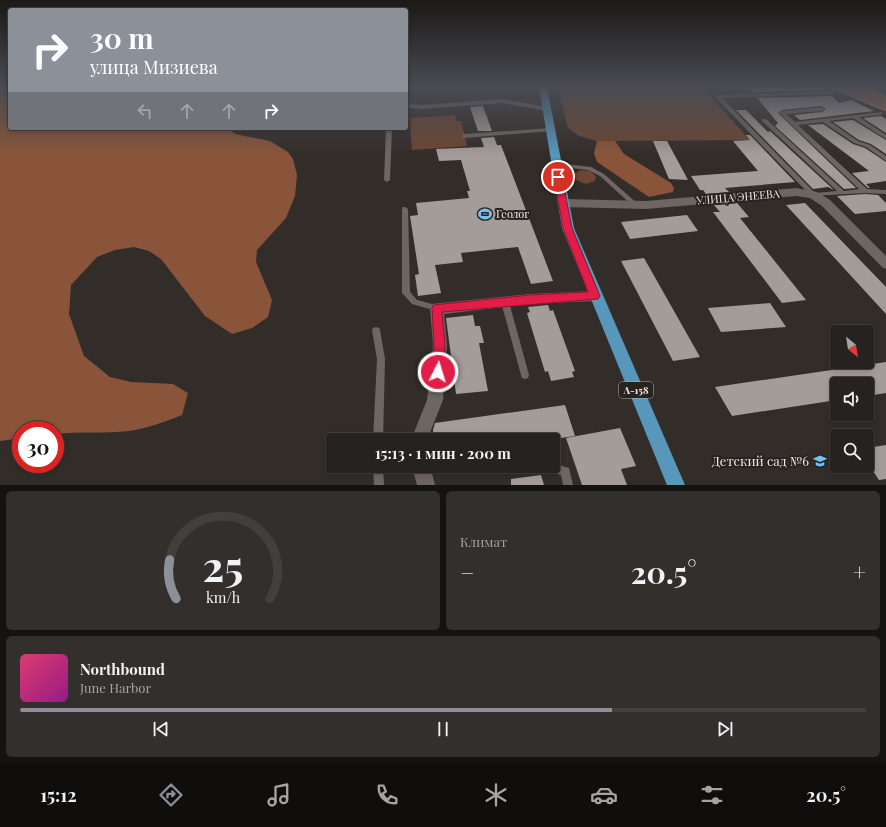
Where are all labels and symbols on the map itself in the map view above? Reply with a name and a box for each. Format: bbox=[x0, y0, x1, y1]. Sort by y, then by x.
pin bbox=[541, 160, 575, 194]
street label: УЛИЦА ЭНЕЕВА bbox=[695, 185, 780, 208]
sports icon: Геолог bbox=[477, 206, 493, 222]
place label: Геолог bbox=[496, 206, 529, 221]
north arrow bbox=[830, 325, 874, 369]
position arrow bbox=[417, 351, 459, 393]
road number: А-158 bbox=[619, 382, 653, 398]
speed limit sign: 30 bbox=[12, 421, 64, 473]
place label: Детский сад №6 bbox=[712, 452, 809, 469]
school or university icon: Детский сад №6 bbox=[812, 453, 828, 469]

